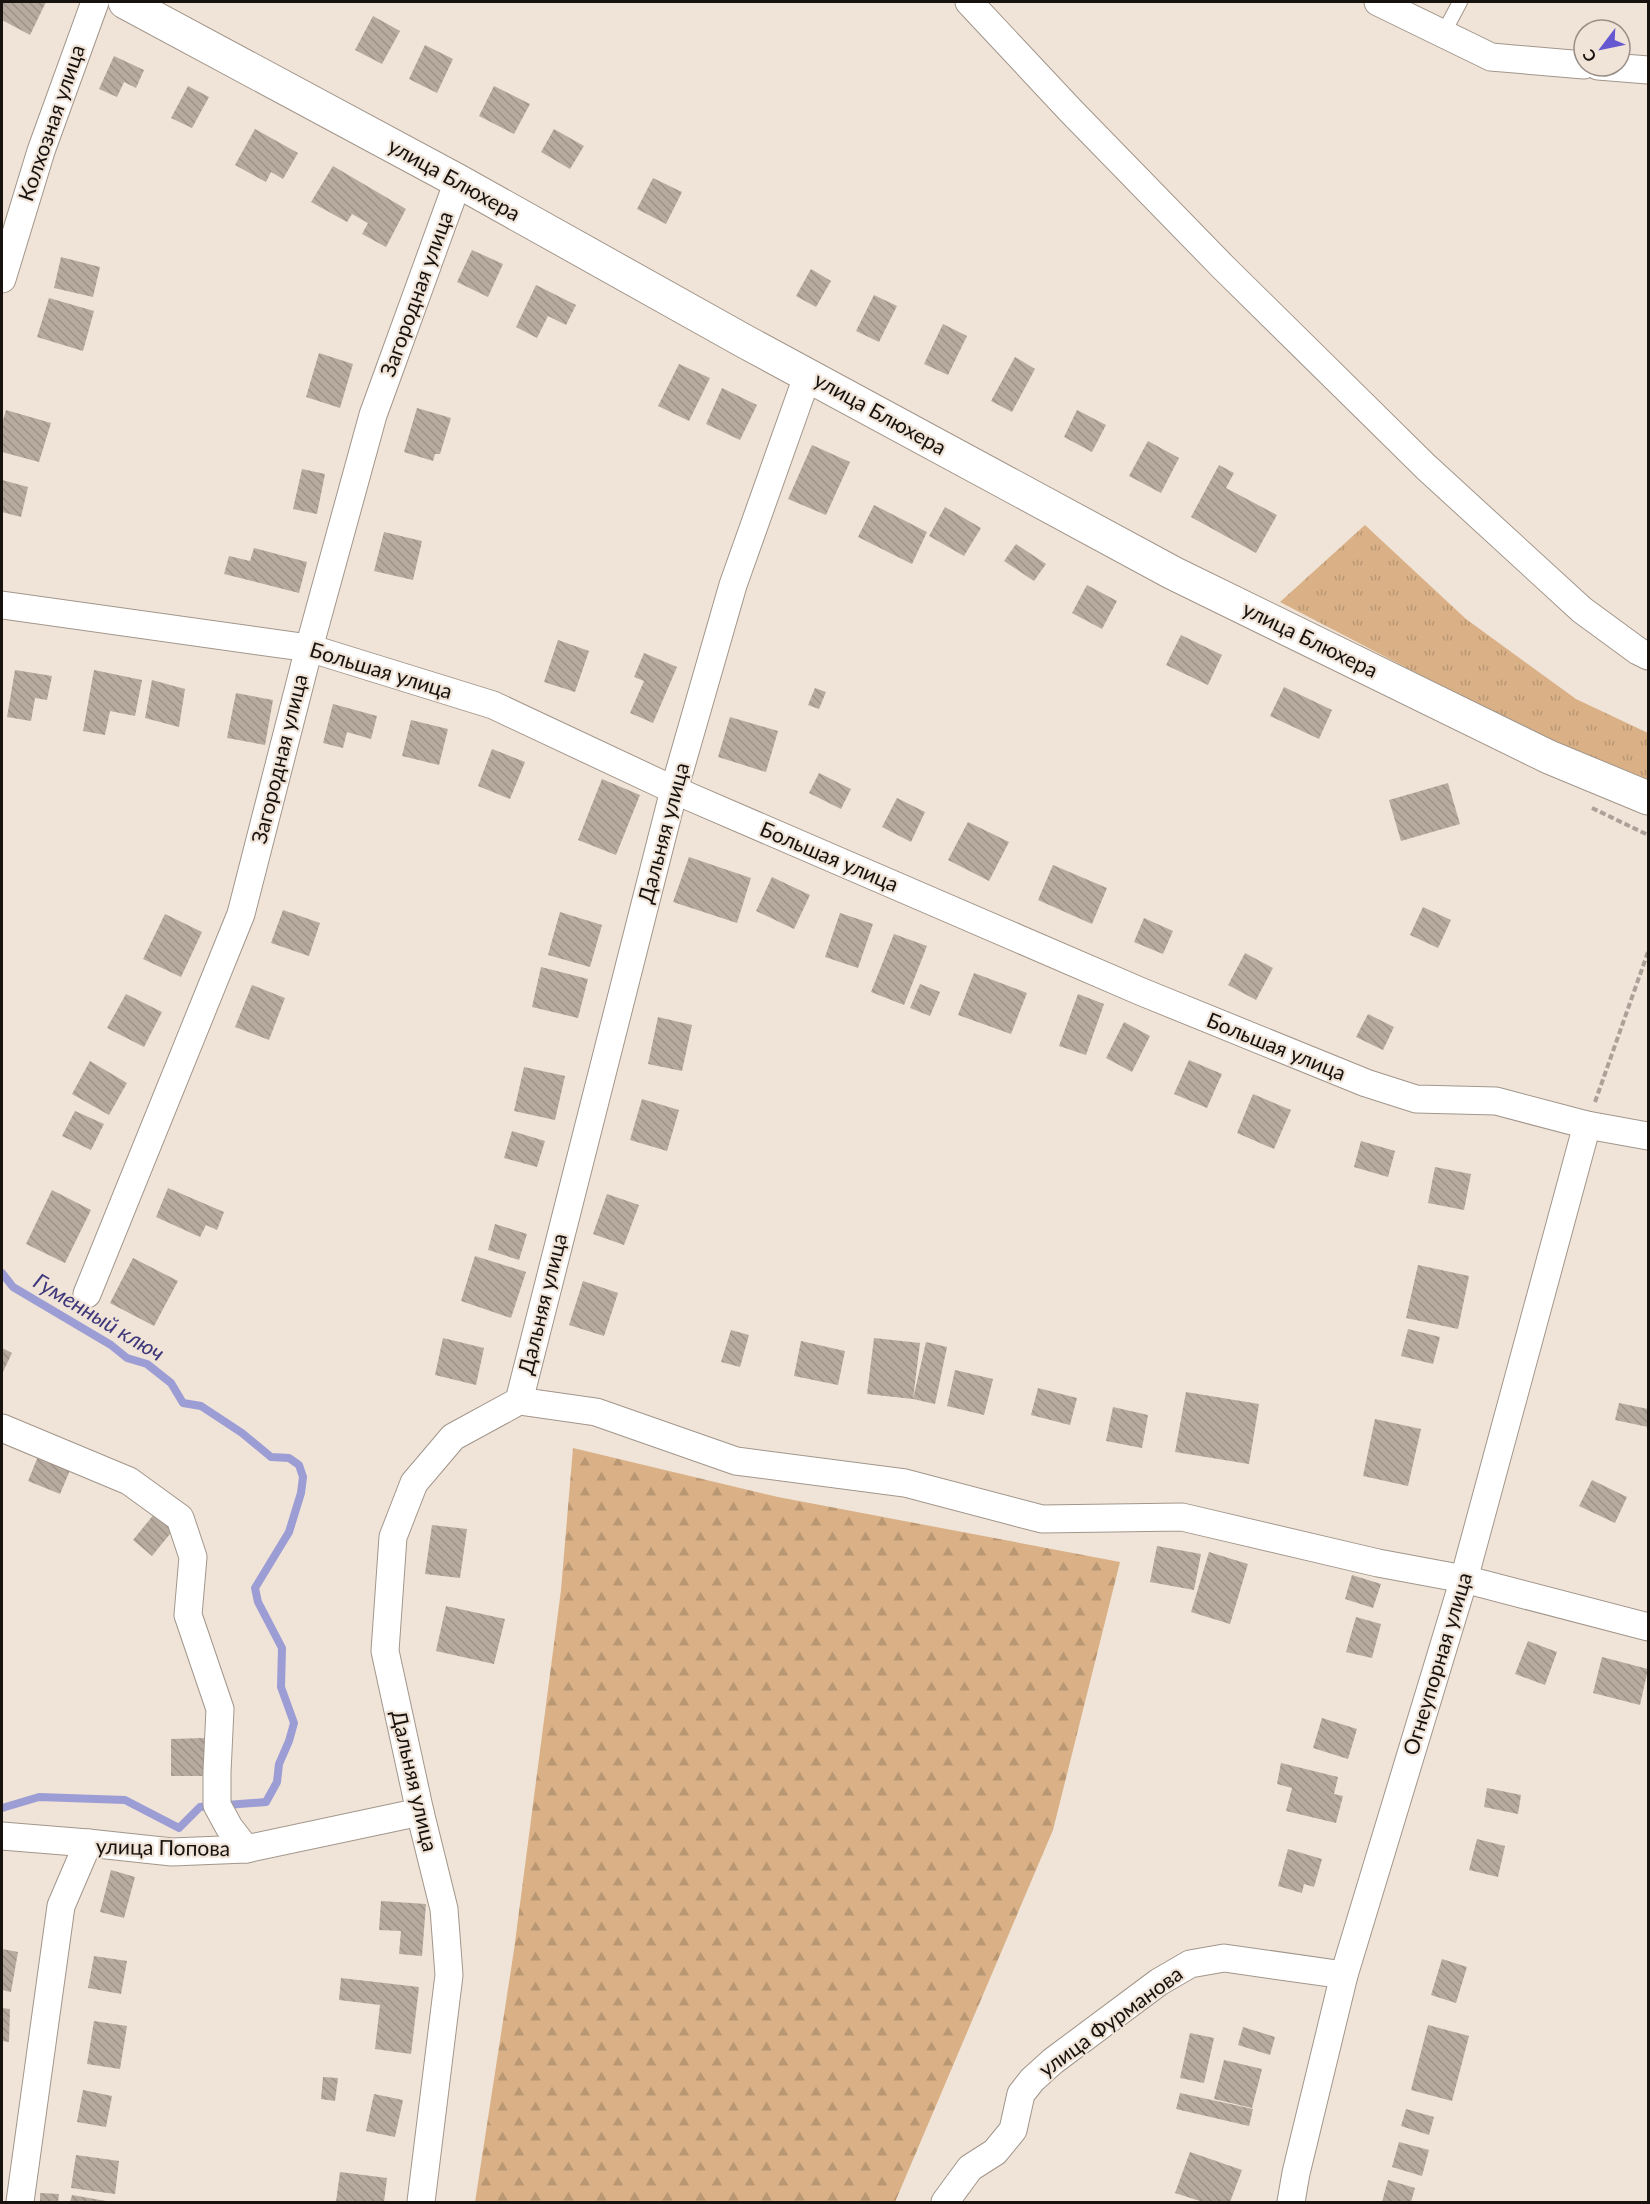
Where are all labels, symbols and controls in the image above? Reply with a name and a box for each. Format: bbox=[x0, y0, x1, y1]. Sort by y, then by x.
north arrow bbox=[1572, 18, 1632, 78]
street label: Колхозная улица bbox=[12, 41, 89, 204]
text: С bbox=[1578, 46, 1600, 66]
street label: улица Блюхера bbox=[384, 132, 525, 225]
street label: Загородная улица bbox=[374, 207, 457, 380]
street label: улица Блюхера bbox=[810, 366, 951, 459]
street label: улица Блюхера bbox=[1239, 595, 1382, 682]
street label: Большая улица bbox=[307, 636, 456, 703]
street label: Загородная улица bbox=[245, 671, 312, 846]
street label: Дальняя улица bbox=[632, 760, 693, 906]
street label: Большая улица bbox=[757, 815, 902, 896]
street label: Большая улица bbox=[1203, 1006, 1350, 1085]
street label: Дальняя улица bbox=[512, 1231, 571, 1377]
water label: Гуменный ключ bbox=[29, 1267, 170, 1366]
street label: Огнеупорная улица bbox=[1397, 1569, 1476, 1758]
street label: Дальняя улица bbox=[387, 1707, 444, 1854]
street label: улица Попова bbox=[96, 1833, 230, 1860]
street label: улица Фурманова bbox=[1033, 1960, 1187, 2081]

